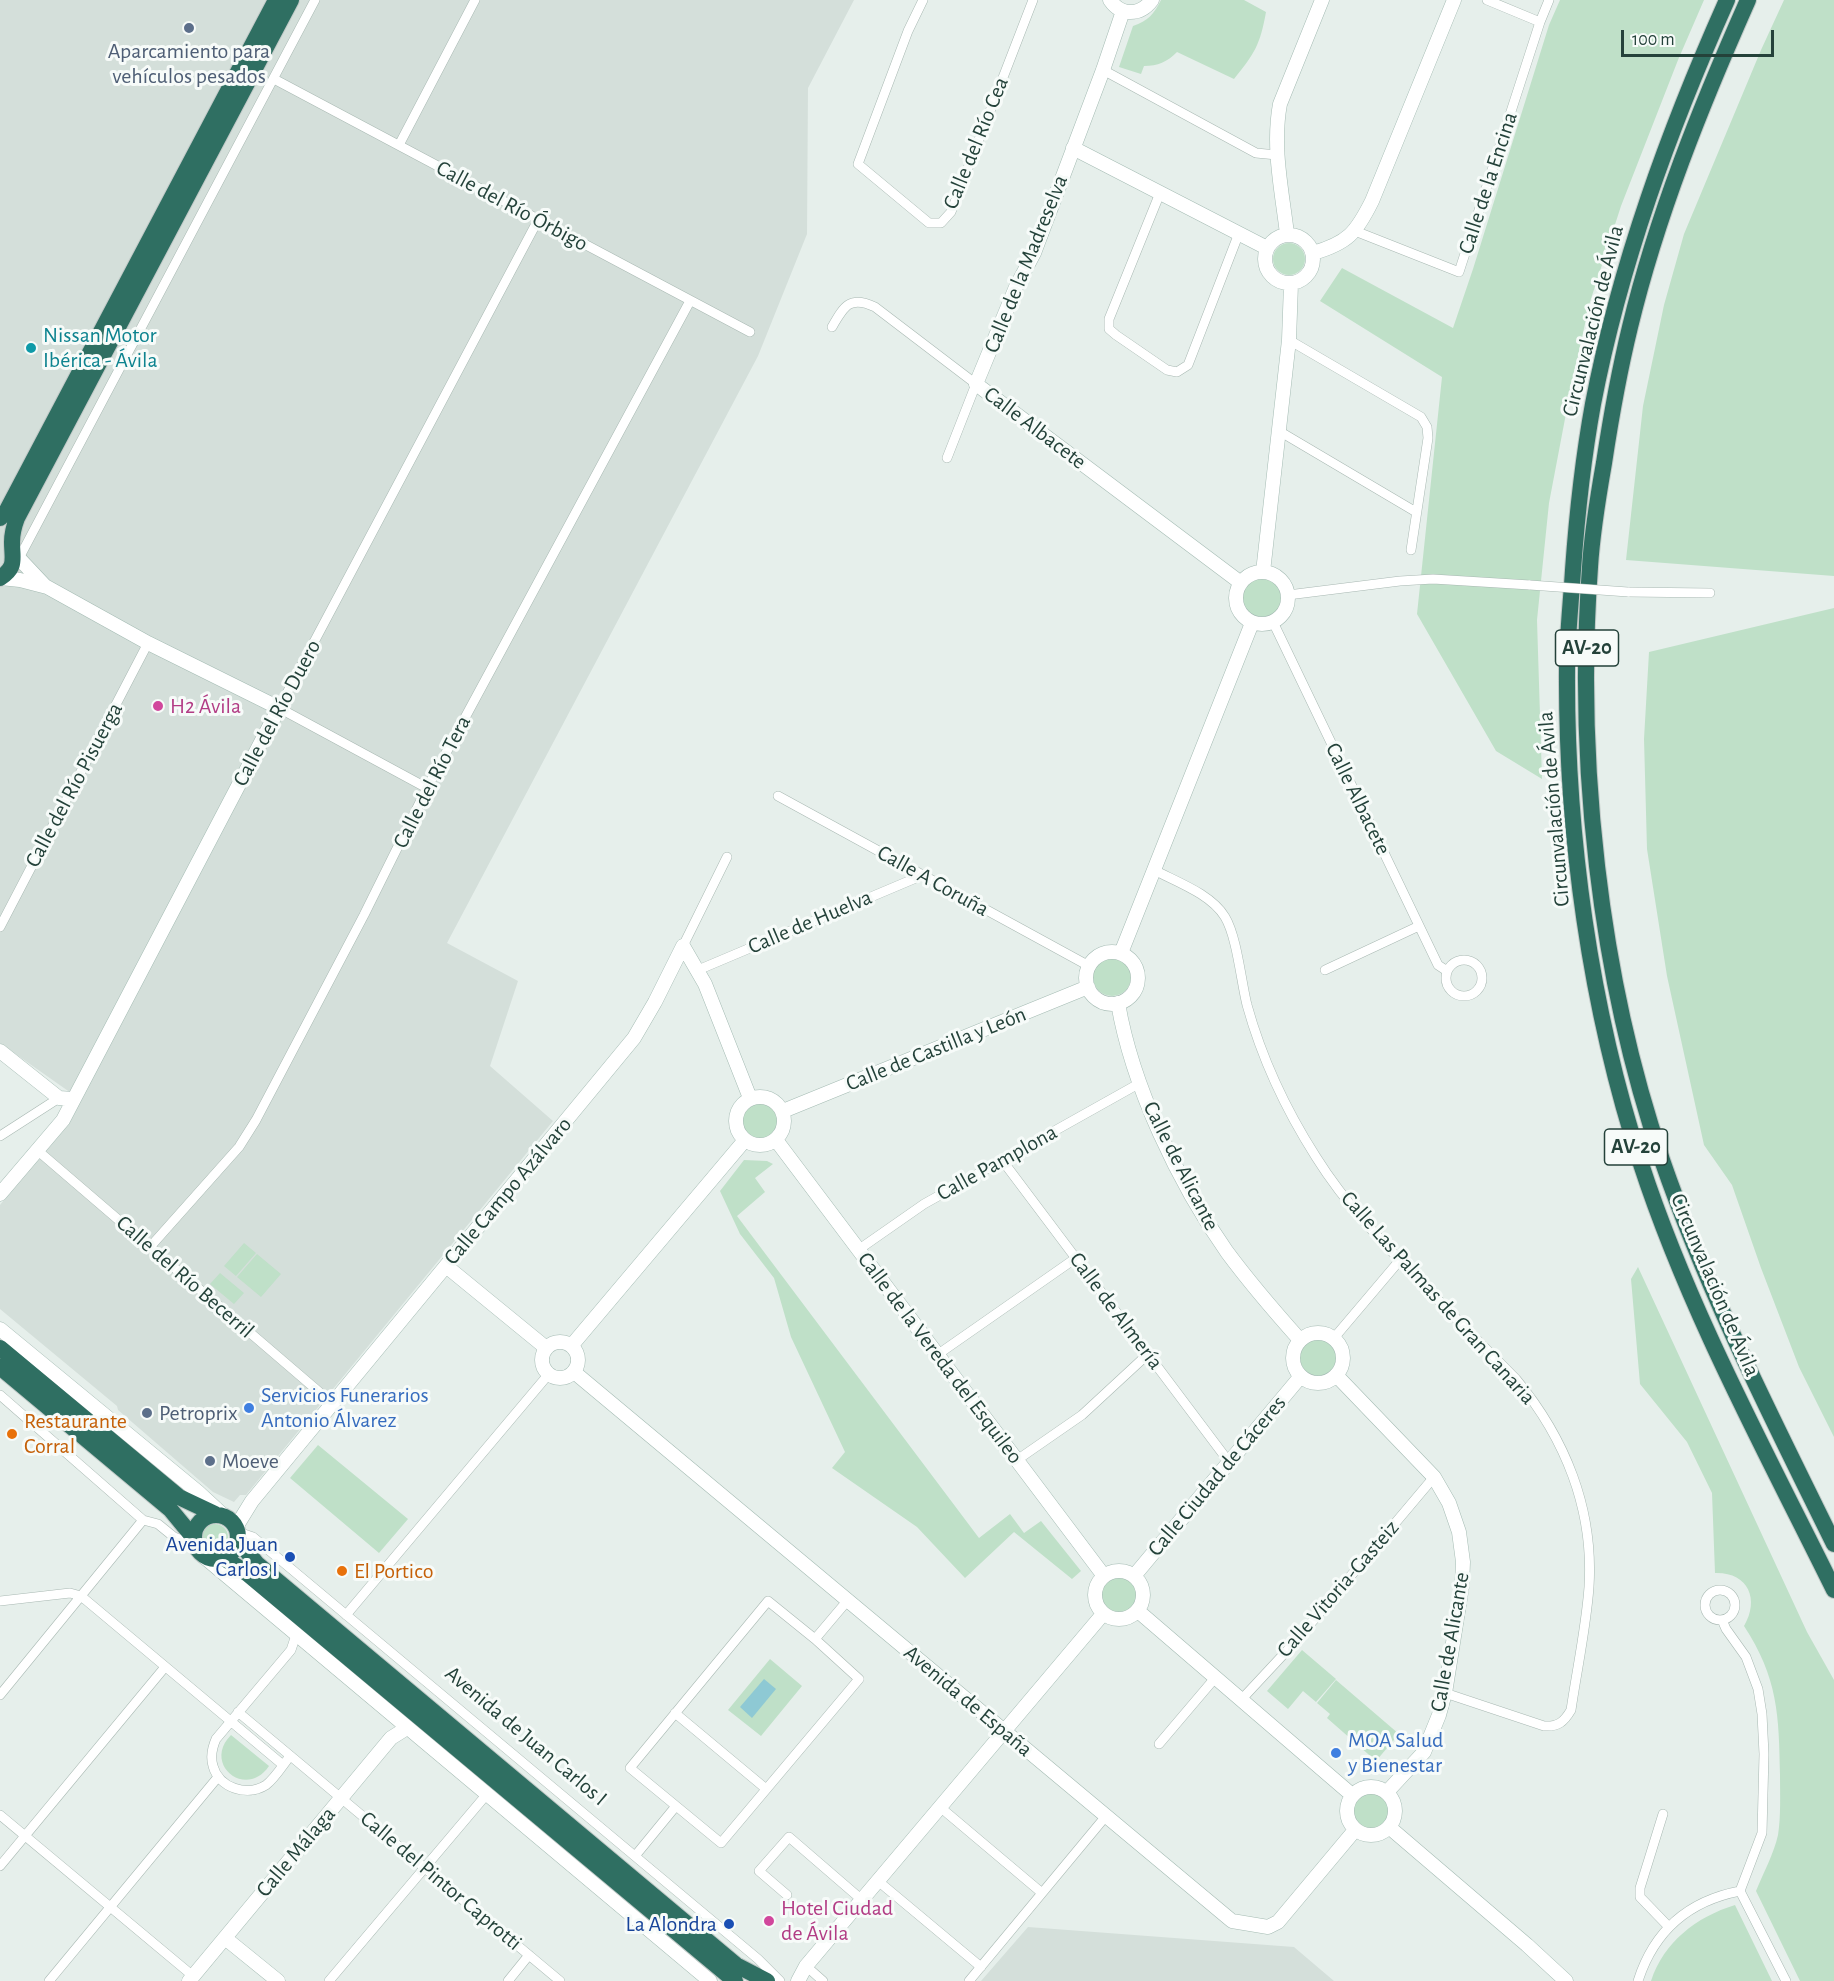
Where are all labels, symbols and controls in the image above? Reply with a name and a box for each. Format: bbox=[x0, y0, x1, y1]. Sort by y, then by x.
scale bar bbox=[1624, 18, 1777, 56]
marker: Aparcamiento para vehículos pesados bbox=[182, 21, 196, 35]
text: 100 m bbox=[1632, 31, 1675, 49]
place label: Aparcamiento para vehículos pesados bbox=[108, 38, 270, 90]
street label: Calle del Río Cea bbox=[938, 73, 1014, 213]
street label: Calle de la Encina bbox=[1453, 109, 1523, 257]
street label: Calle del Río Órbigo bbox=[432, 155, 592, 257]
street label: Calle de la Madreselva bbox=[978, 171, 1074, 357]
street label: Circunvalación de Ávila bbox=[1556, 223, 1630, 419]
place label: Nissan Motor Ibérica - Ávila bbox=[43, 322, 158, 374]
marker: Nissan Motor Ibérica - Ávila bbox=[24, 341, 38, 355]
street label: Calle Albacete bbox=[979, 381, 1091, 475]
road number: AV-20 bbox=[1556, 630, 1618, 666]
street label: Calle del Río Duero bbox=[227, 635, 327, 791]
place label: H2 Ávila bbox=[170, 693, 241, 719]
street label: Calle del Río Pisuerga bbox=[19, 698, 129, 872]
marker: H2 Ávila bbox=[151, 699, 165, 713]
street label: Circunvalación de Ávila bbox=[1532, 710, 1576, 908]
street label: Calle del Río Tera bbox=[387, 711, 477, 853]
street label: Calle Albacete bbox=[1320, 739, 1396, 859]
street label: Calle A Coruña bbox=[872, 839, 994, 923]
street label: Calle de Huelva bbox=[744, 884, 876, 960]
street label: Calle de Castilla y León bbox=[842, 1001, 1030, 1097]
street label: Calle de Alicante bbox=[1137, 1097, 1225, 1235]
street label: Calle Campo Azálvaro bbox=[438, 1112, 578, 1270]
street label: Calle Pamplona bbox=[932, 1119, 1062, 1207]
road number: AV-20 bbox=[1604, 1129, 1668, 1165]
street label: Calle Las Palmas de Gran Canaria bbox=[1335, 1186, 1541, 1410]
street label: Circunvalación de Ávila bbox=[1665, 1190, 1765, 1380]
street label: Calle del Río Becerril bbox=[111, 1210, 259, 1344]
street label: Calle de la Vereda del Esquileo bbox=[852, 1247, 1028, 1469]
street label: Calle de Almería bbox=[1063, 1247, 1169, 1375]
place label: Servicios Funerarios Antonio Álvarez bbox=[261, 1382, 429, 1434]
street label: Calle Ciudad de Cáceres bbox=[1142, 1390, 1292, 1562]
place label: Petroprix bbox=[159, 1400, 238, 1426]
marker: Servicios Funerarios Antonio Álvarez bbox=[242, 1401, 256, 1415]
marker: Petroprix bbox=[140, 1406, 154, 1420]
place label: Restaurante Corral bbox=[24, 1408, 127, 1460]
marker: Restaurante Corral bbox=[5, 1427, 19, 1441]
place label: Moeve bbox=[222, 1448, 279, 1474]
marker: Moeve bbox=[203, 1454, 217, 1468]
street label: Calle Vitoria-Gasteiz bbox=[1271, 1515, 1405, 1663]
place label: Avenida Juan Carlos I bbox=[166, 1531, 278, 1582]
marker: Avenida Juan Carlos I bbox=[283, 1550, 297, 1564]
place label: El Portico bbox=[354, 1558, 433, 1584]
marker: El Portico bbox=[335, 1564, 349, 1578]
street label: Calle de Alicante bbox=[1425, 1570, 1475, 1714]
street label: Avenida de España bbox=[898, 1640, 1038, 1762]
street label: Avenida de Juan Carlos I bbox=[440, 1660, 612, 1812]
place label: MOA Salud y Bienestar bbox=[1348, 1727, 1444, 1778]
marker: MOA Salud y Bienestar bbox=[1329, 1746, 1343, 1760]
street label: Calle Málaga bbox=[251, 1801, 341, 1903]
street label: Calle del Pintor Caprotti bbox=[355, 1806, 527, 1956]
place label: Hotel Ciudad de Ávila bbox=[781, 1895, 893, 1946]
place label: La Alondra bbox=[626, 1911, 717, 1937]
marker: Hotel Ciudad de Ávila bbox=[762, 1914, 776, 1928]
marker: La Alondra bbox=[722, 1917, 736, 1931]

